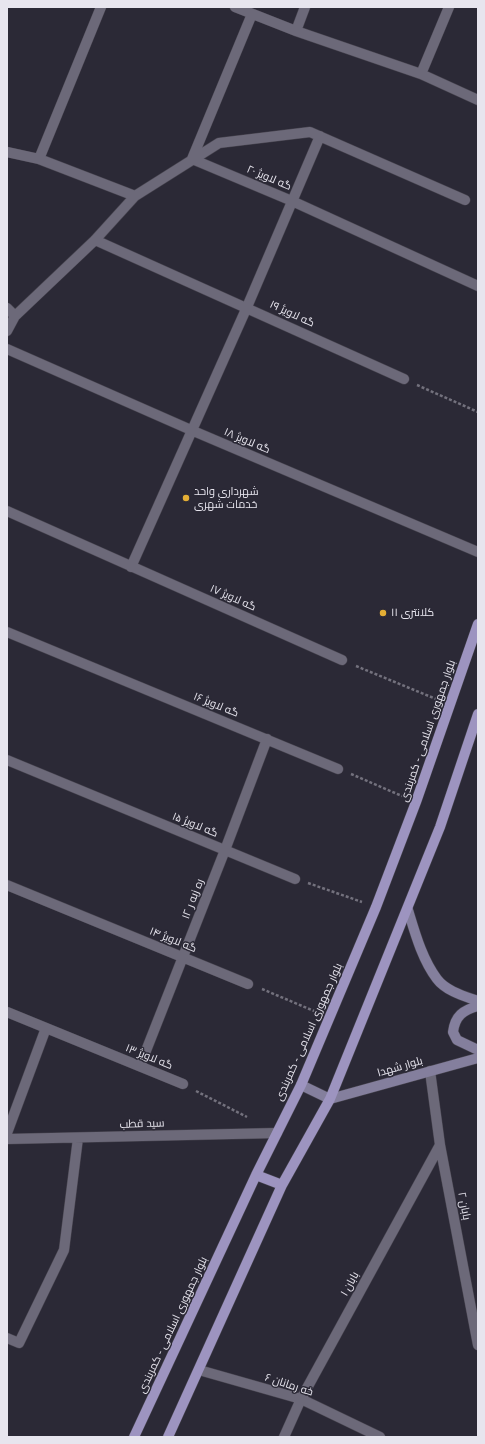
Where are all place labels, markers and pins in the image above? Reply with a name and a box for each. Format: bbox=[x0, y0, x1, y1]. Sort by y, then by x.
place label: شهرداری واحد خدمات شهری bbox=[194, 485, 258, 511]
marker: شهرداری واحد خدمات شهری bbox=[181, 493, 191, 503]
place label: کلانتری ۱۱ bbox=[391, 606, 434, 620]
marker: کلانتری ۱۱ bbox=[378, 608, 388, 618]

